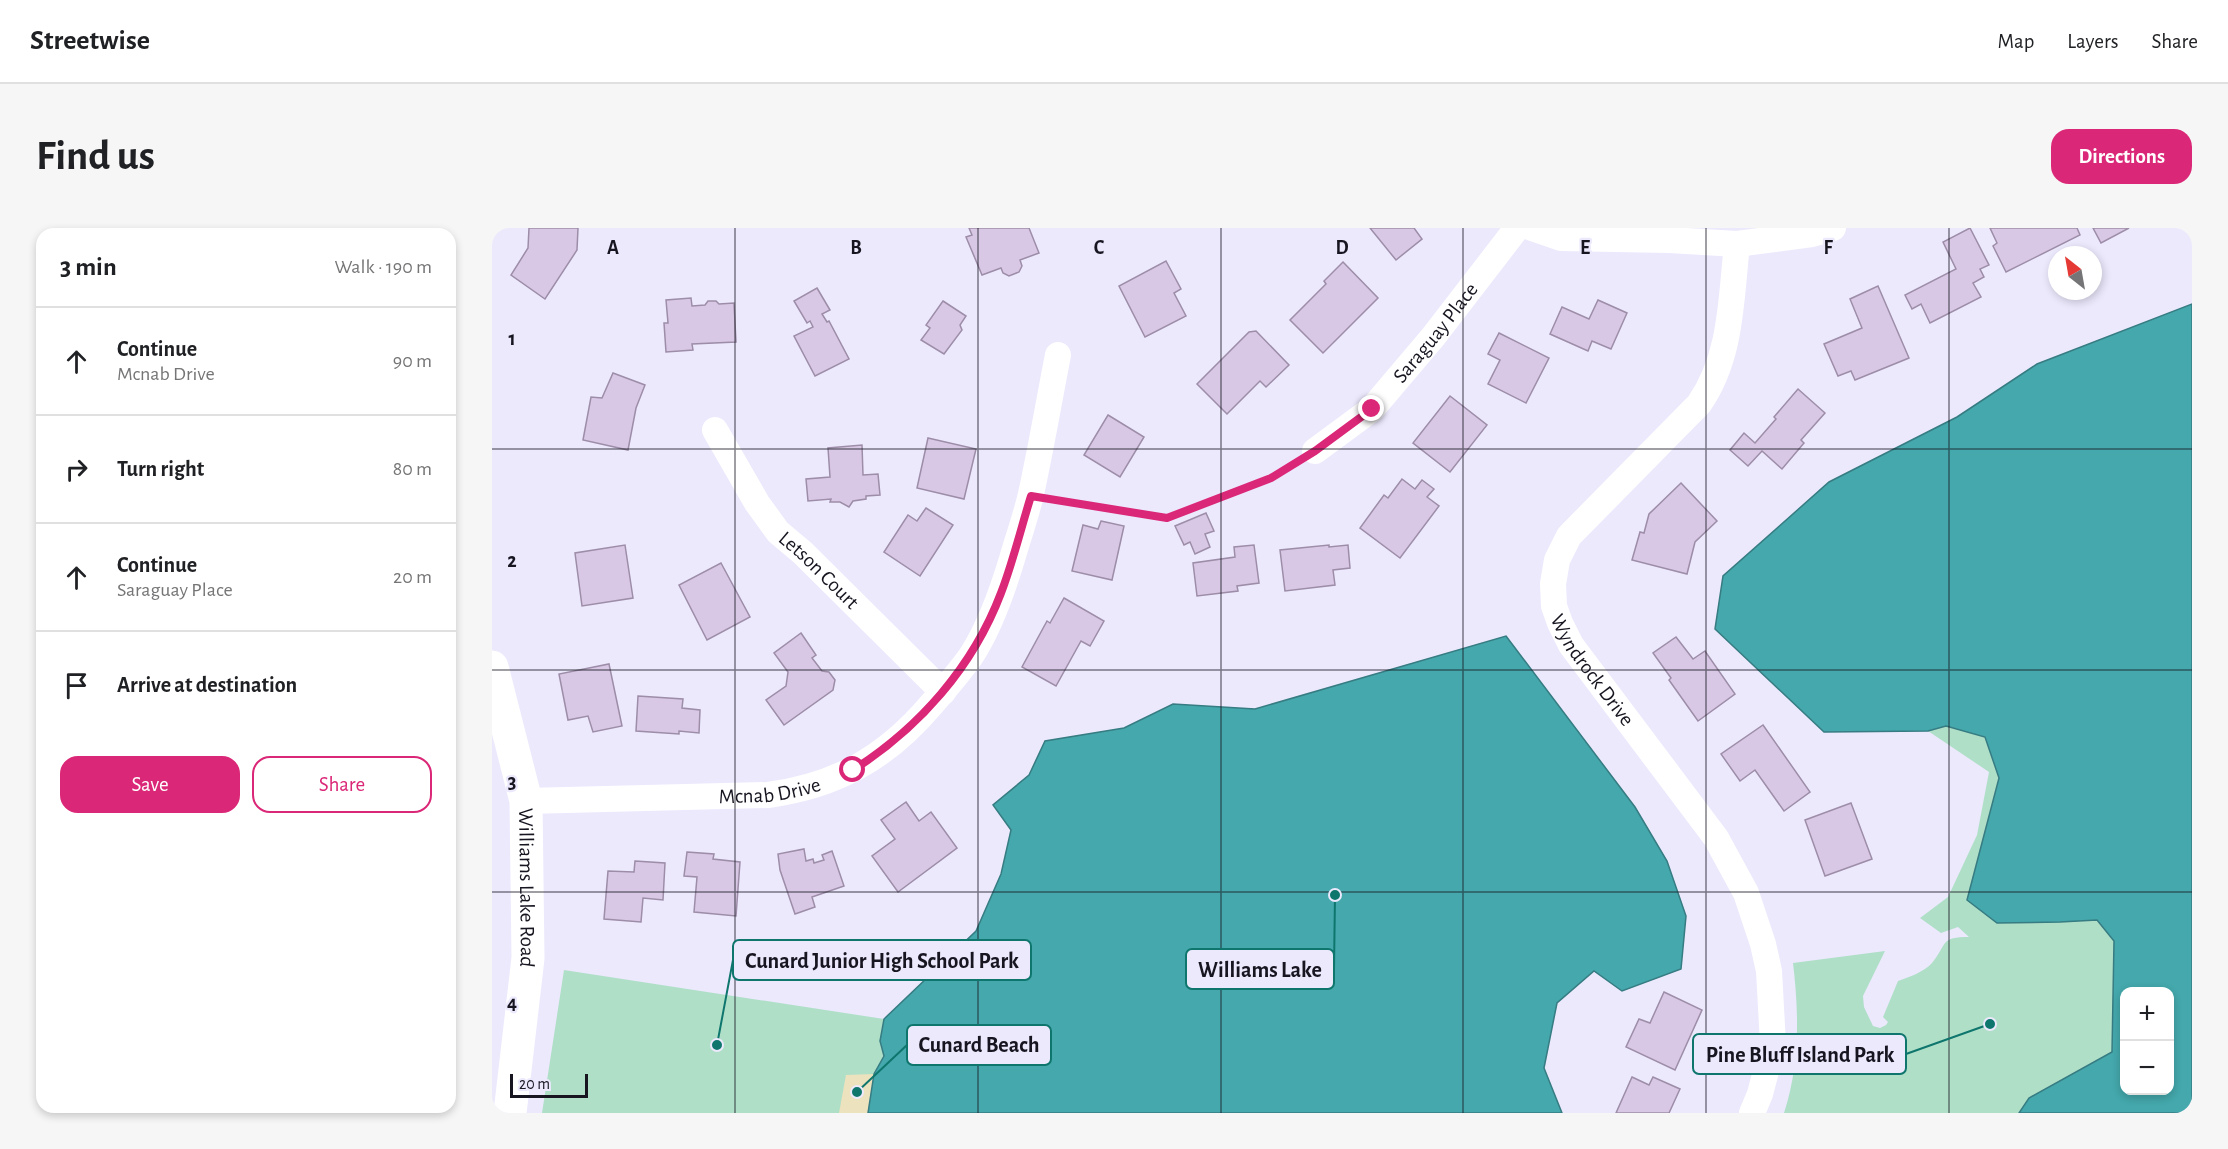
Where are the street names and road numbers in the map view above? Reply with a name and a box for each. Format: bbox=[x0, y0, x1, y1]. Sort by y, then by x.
street label: Saraguay Place bbox=[1389, 279, 1482, 387]
street label: Letson Court bbox=[775, 528, 863, 613]
street label: Wyndrock Drive bbox=[1546, 611, 1638, 730]
street label: Mcnab Drive bbox=[718, 774, 823, 807]
street label: Williams Lake Road bbox=[515, 808, 538, 969]

